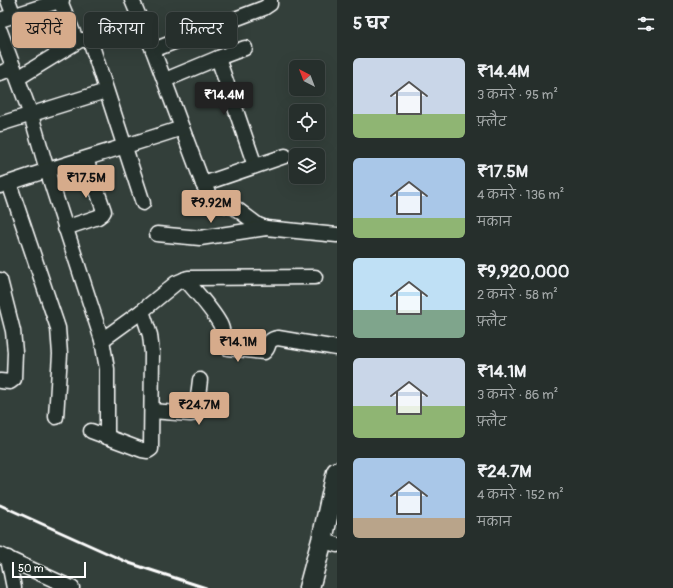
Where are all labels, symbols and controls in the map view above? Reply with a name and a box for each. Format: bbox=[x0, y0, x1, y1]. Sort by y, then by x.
chip: खरीदें bbox=[12, 12, 76, 48]
chip: किराया bbox=[84, 12, 158, 48]
chip: फ़िल्टर bbox=[166, 12, 237, 48]
text: 5 घर bbox=[353, 13, 389, 34]
icon: filters bbox=[635, 13, 657, 35]
north arrow bbox=[289, 60, 325, 96]
map controls bbox=[289, 60, 325, 184]
text: ₹14.4M bbox=[477, 61, 530, 82]
icon: home bbox=[385, 74, 433, 122]
pin: ₹14.4M bbox=[191, 82, 257, 116]
text: ₹14.4M bbox=[204, 87, 244, 103]
text: 3 कमरे · 95 m² bbox=[477, 87, 558, 103]
button: locate bbox=[289, 104, 325, 140]
text: फ़्लैट bbox=[477, 114, 507, 130]
button: layers bbox=[289, 148, 325, 184]
text: ₹17.5M bbox=[477, 161, 528, 182]
pin: ₹17.5M bbox=[53, 165, 119, 199]
text: ₹17.5M bbox=[66, 170, 106, 186]
icon: home bbox=[385, 174, 433, 222]
text: 4 कमरे · 136 m² bbox=[477, 187, 564, 203]
pin: ₹9.92M bbox=[178, 190, 244, 224]
text: ₹9.92M bbox=[191, 195, 231, 211]
text: मकान bbox=[477, 214, 511, 230]
text: ₹9,920,000 bbox=[477, 261, 569, 282]
icon: home bbox=[385, 274, 433, 322]
text: 2 कमरे · 58 m² bbox=[477, 287, 558, 303]
text: फ़्लैट bbox=[477, 314, 507, 330]
pin: ₹14.1M bbox=[205, 329, 271, 363]
text: ₹14.1M bbox=[219, 334, 257, 350]
text: ₹14.1M bbox=[477, 361, 526, 382]
icon: home bbox=[385, 374, 433, 422]
text: 3 कमरे · 86 m² bbox=[477, 387, 558, 403]
pin: ₹24.7M bbox=[166, 392, 232, 426]
text: ₹24.7M bbox=[178, 397, 220, 413]
text: फ़्लैट bbox=[477, 414, 507, 430]
text: ₹24.7M bbox=[477, 461, 532, 482]
icon: home bbox=[385, 474, 433, 522]
text: 4 कमरे · 152 m² bbox=[477, 487, 564, 503]
text: मकान bbox=[477, 514, 511, 530]
scale bar bbox=[12, 560, 86, 579]
text: 50 m bbox=[18, 562, 44, 575]

